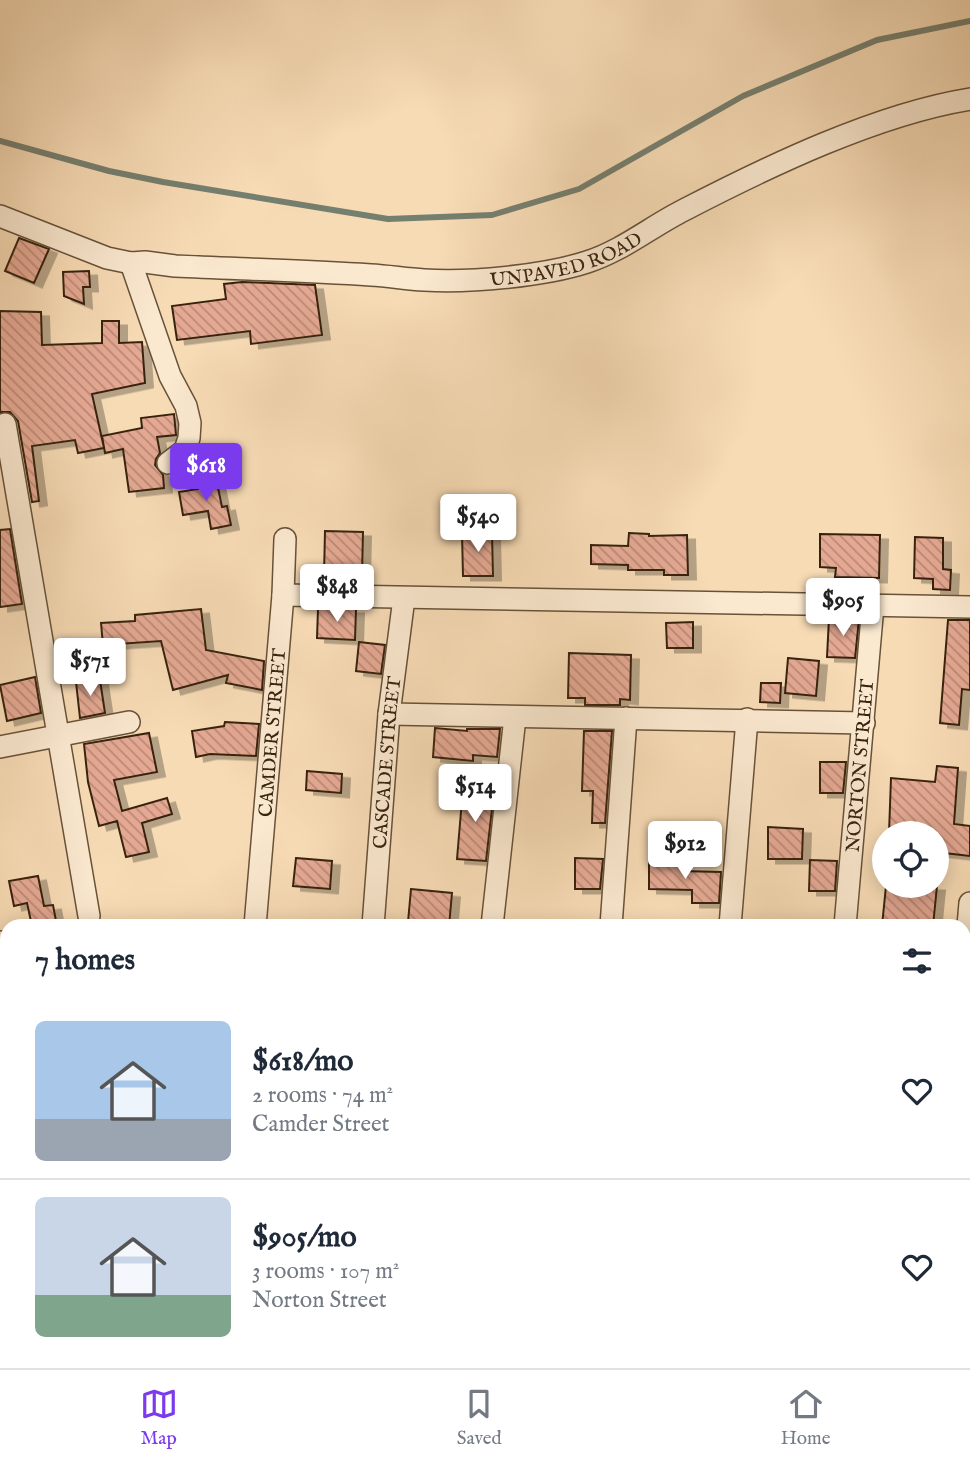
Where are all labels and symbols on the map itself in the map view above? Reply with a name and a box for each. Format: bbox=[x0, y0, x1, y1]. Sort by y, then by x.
street label: UNPAVED ROAD bbox=[489, 227, 647, 293]
pin: $618 bbox=[165, 444, 247, 503]
pin: $540 bbox=[437, 494, 519, 554]
pin: $848 bbox=[296, 564, 378, 624]
pin: $905 bbox=[802, 578, 884, 638]
pin: $571 bbox=[49, 638, 131, 698]
street label: CAMDER STREET bbox=[254, 647, 292, 818]
street label: CASCADE STREET bbox=[369, 675, 408, 850]
street label: NORTON STREET bbox=[841, 678, 881, 853]
pin: $514 bbox=[434, 764, 516, 824]
pin: $912 bbox=[644, 822, 726, 881]

